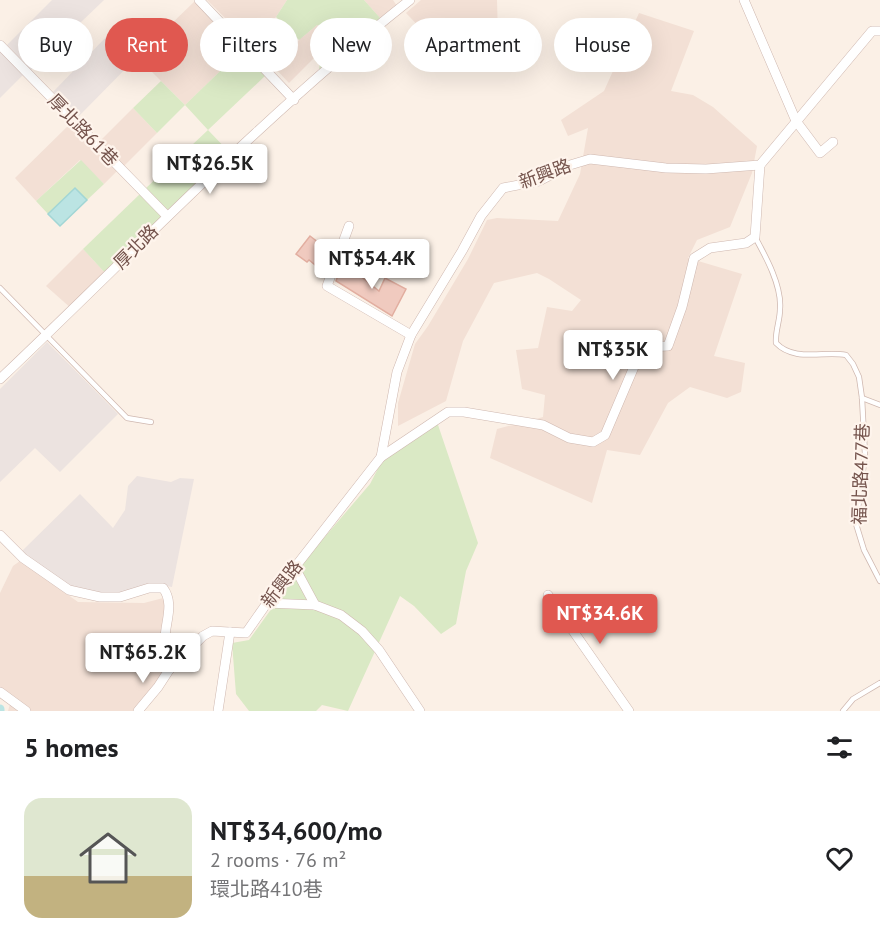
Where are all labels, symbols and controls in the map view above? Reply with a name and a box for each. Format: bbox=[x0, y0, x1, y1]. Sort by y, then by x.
chip: Buy bbox=[18, 18, 93, 72]
chip: Rent bbox=[105, 18, 188, 72]
chip: Filters bbox=[200, 18, 298, 72]
chip: New bbox=[310, 18, 392, 72]
chip: Apartment bbox=[404, 18, 542, 72]
chip: House bbox=[554, 18, 652, 72]
street label: 厚北路61巷 bbox=[43, 89, 123, 171]
pin: NT$26.5K bbox=[148, 144, 272, 195]
text: NT$26.5K bbox=[166, 150, 254, 176]
street label: 新興路 bbox=[516, 153, 574, 194]
street label: 厚北路 bbox=[108, 219, 163, 274]
pin: NT$54.4K bbox=[310, 239, 434, 290]
text: NT$54.4K bbox=[328, 245, 416, 271]
pin: NT$35K bbox=[564, 330, 662, 381]
text: NT$35K bbox=[578, 336, 648, 362]
street label: 福北路477巷 bbox=[847, 423, 874, 525]
street label: 新興路 bbox=[256, 555, 307, 612]
pin: NT$34.6K bbox=[538, 594, 662, 645]
text: NT$34.6K bbox=[556, 600, 644, 626]
pin: NT$65.2K bbox=[81, 633, 205, 684]
text: NT$65.2K bbox=[99, 639, 187, 665]
text: 5 homes bbox=[24, 731, 119, 764]
icon: filters bbox=[823, 731, 856, 764]
text: NT$34,600/mo bbox=[210, 814, 382, 847]
icon: home bbox=[72, 822, 144, 894]
icon: heart bbox=[823, 842, 856, 875]
text: 2 rooms · 76 m² bbox=[210, 847, 346, 873]
text: 環北路410巷 bbox=[210, 876, 323, 902]

